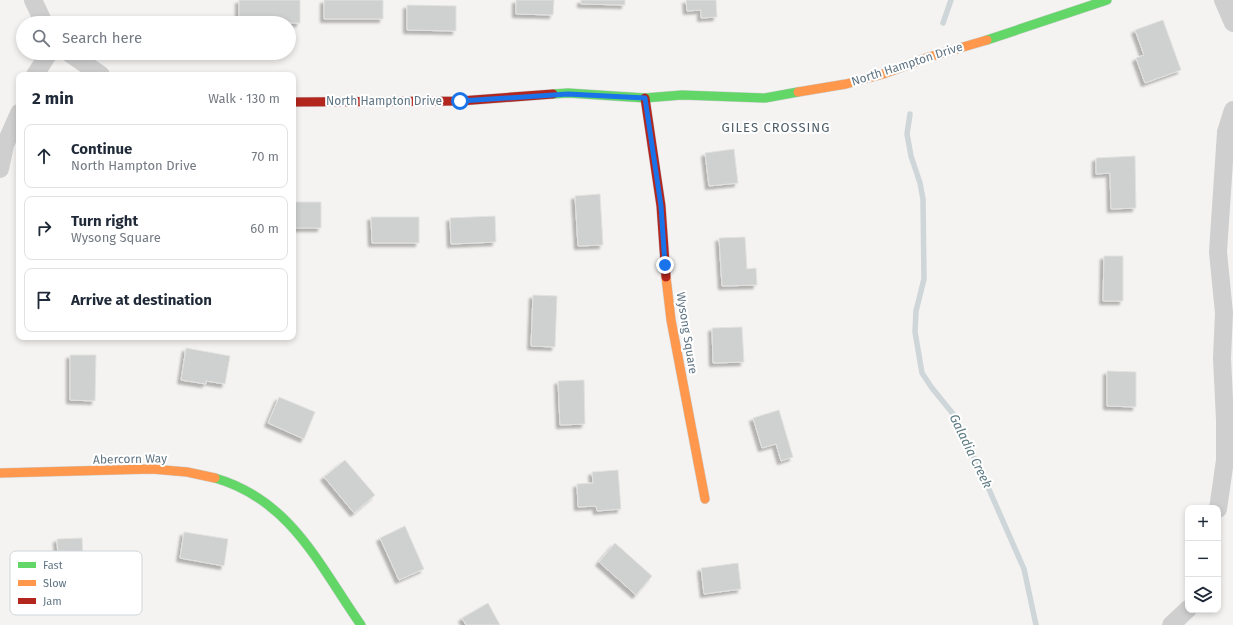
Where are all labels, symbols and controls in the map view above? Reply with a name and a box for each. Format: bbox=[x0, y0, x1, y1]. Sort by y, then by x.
search box bbox=[16, 16, 296, 60]
icon: search bbox=[30, 27, 52, 49]
text: Search here bbox=[62, 29, 142, 47]
street label: North Hampton Drive bbox=[850, 39, 964, 89]
text: 2 min bbox=[32, 88, 74, 109]
text: Walk · 130 m bbox=[208, 91, 280, 106]
route start bbox=[451, 92, 469, 110]
street label: North Hampton Drive bbox=[326, 94, 442, 108]
district label: GILES CROSSING bbox=[722, 120, 830, 135]
text: Continue bbox=[71, 140, 132, 158]
icon: ahead bbox=[33, 145, 55, 167]
text: 70 m bbox=[252, 149, 279, 164]
text: North Hampton Drive bbox=[71, 158, 197, 173]
text: Turn right bbox=[71, 212, 138, 230]
icon: right bbox=[33, 217, 55, 239]
text: 60 m bbox=[250, 221, 279, 236]
text: Wysong Square bbox=[71, 230, 161, 245]
route end bbox=[656, 256, 674, 274]
icon: arrive bbox=[33, 289, 55, 311]
text: Arrive at destination bbox=[71, 291, 212, 309]
street label: Wysong Square bbox=[674, 291, 700, 375]
water label: Galadia Creek bbox=[947, 411, 995, 491]
street label: Abercorn Way bbox=[93, 451, 167, 467]
map controls bbox=[1185, 505, 1221, 613]
button: + bbox=[1185, 505, 1221, 541]
button: − bbox=[1185, 541, 1221, 577]
legend bbox=[10, 551, 142, 615]
text: Fast bbox=[43, 559, 63, 572]
text: Slow bbox=[43, 577, 67, 590]
button: layers bbox=[1185, 577, 1221, 613]
text: Jam bbox=[43, 595, 62, 608]

